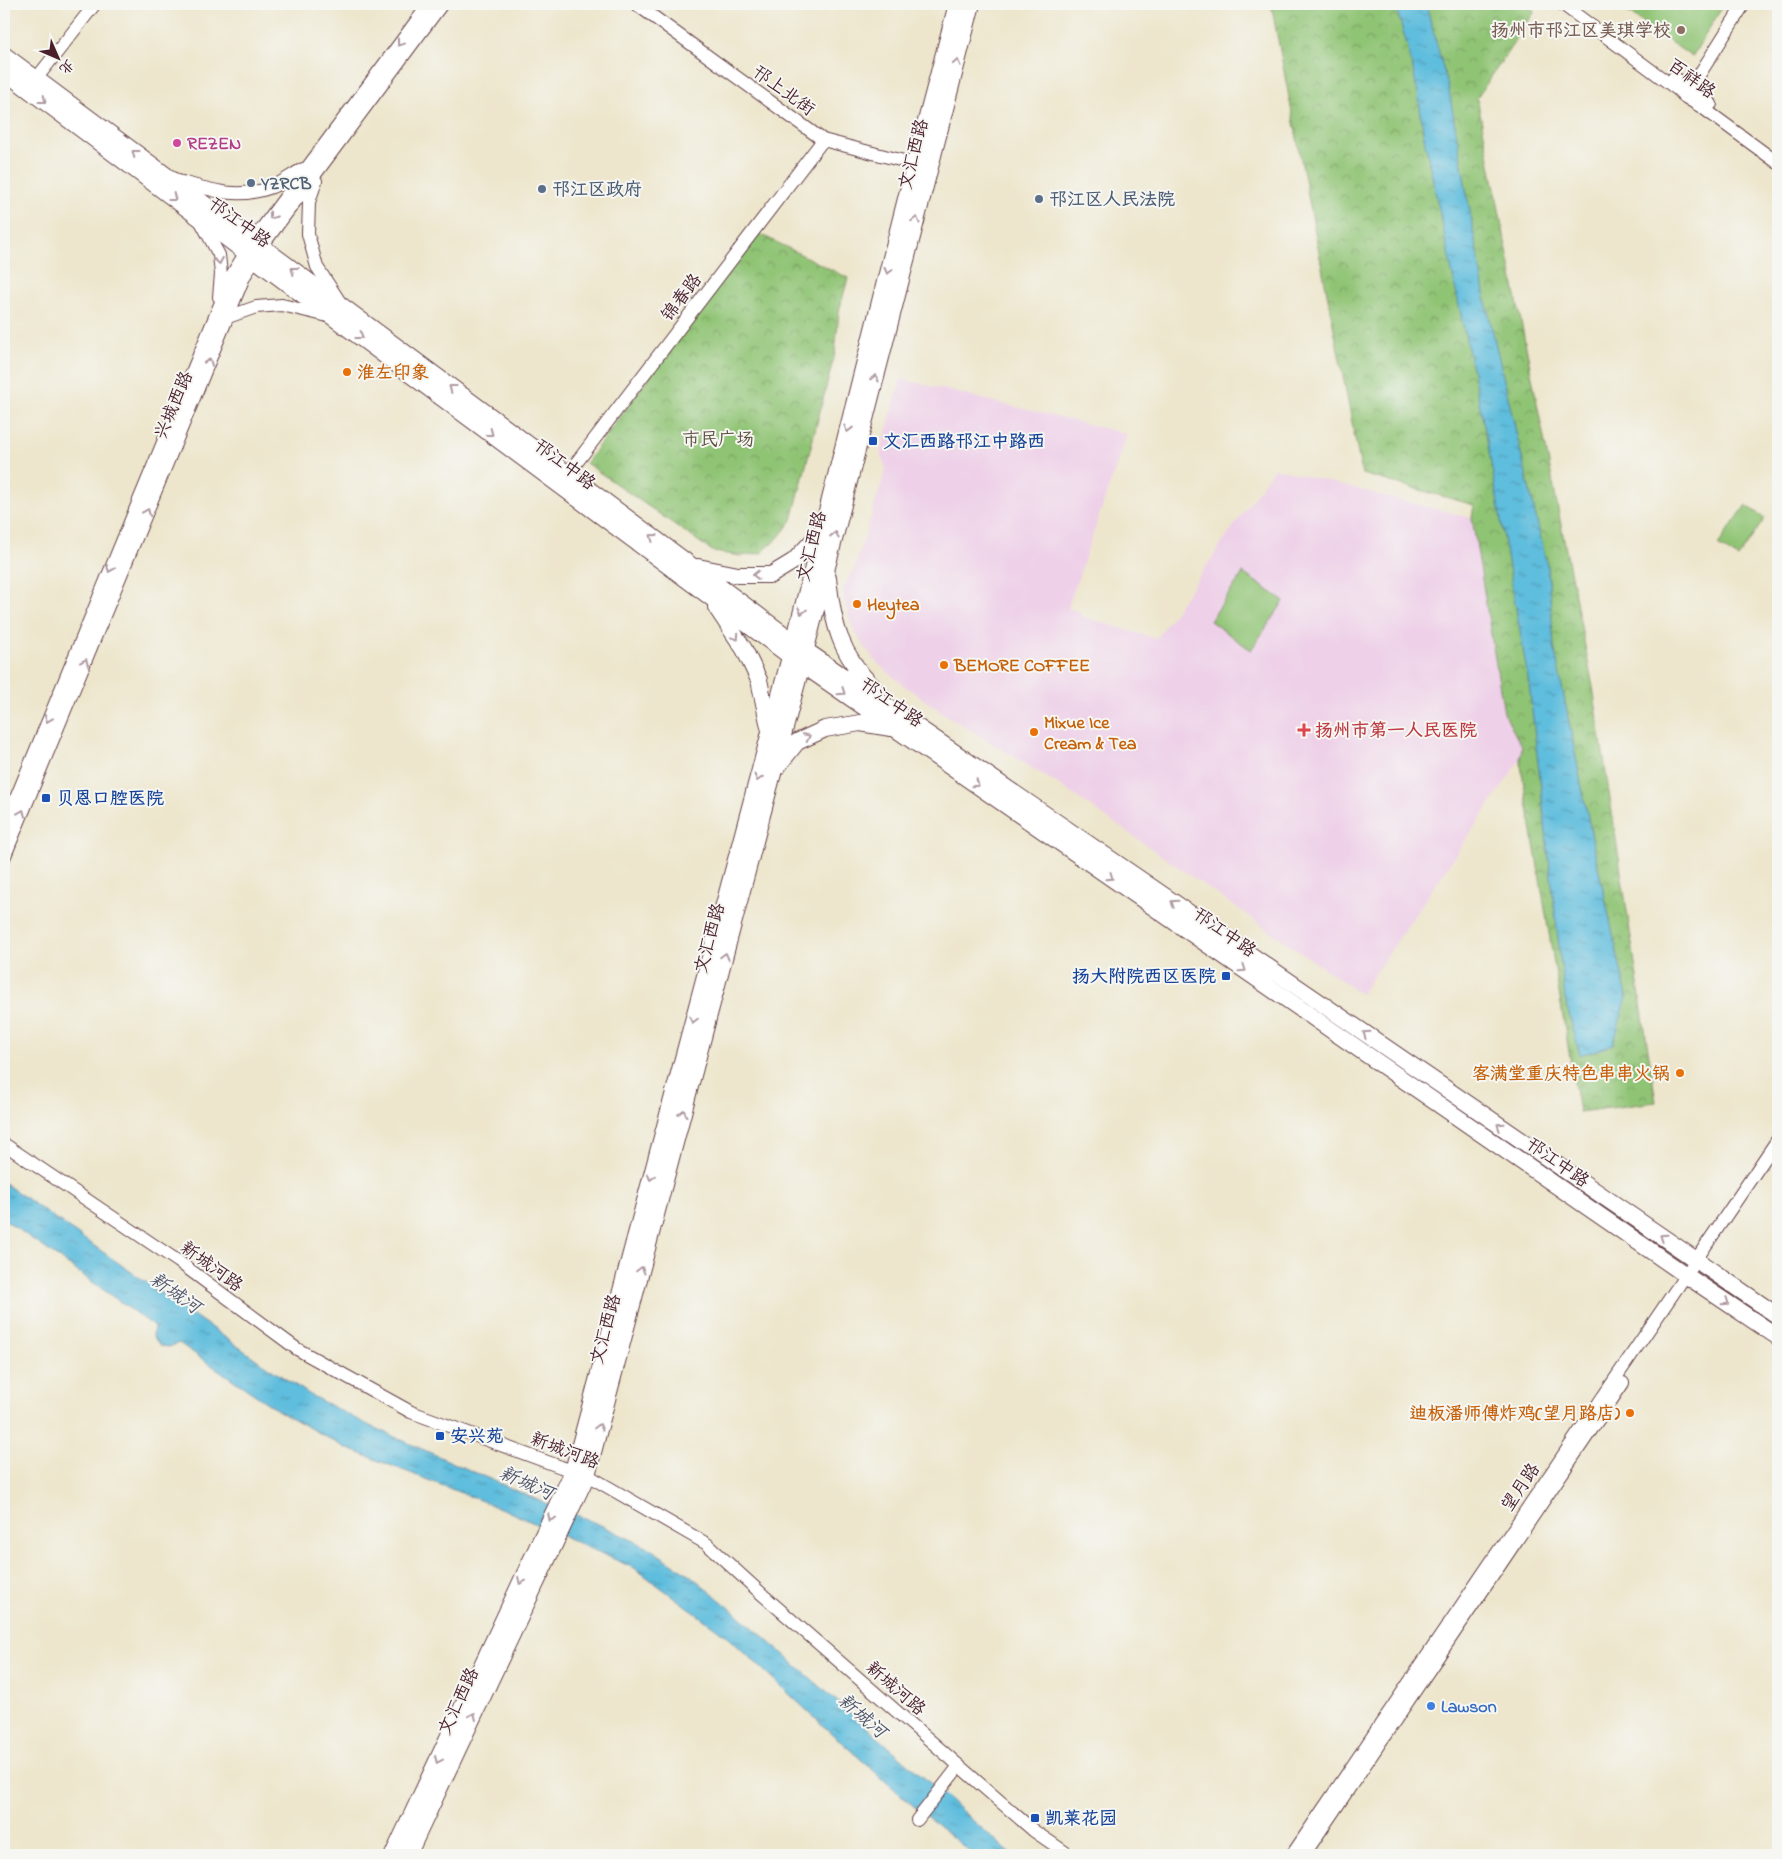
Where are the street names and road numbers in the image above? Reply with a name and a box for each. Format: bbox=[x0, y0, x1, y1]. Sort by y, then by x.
street label: 百祥路 bbox=[1661, 53, 1720, 106]
street label: 邗上北街 bbox=[746, 60, 820, 123]
street label: 文汇西路 bbox=[894, 116, 936, 193]
street label: 邗江中路 bbox=[202, 192, 276, 255]
street label: 锦春路 bbox=[656, 269, 709, 328]
street label: 兴城西路 bbox=[149, 368, 201, 444]
street label: 邗江中路 bbox=[527, 434, 600, 498]
street label: 文汇西路 bbox=[792, 508, 834, 585]
street label: 邗江中路 bbox=[854, 672, 928, 735]
street label: 文汇西路 bbox=[689, 900, 733, 977]
street label: 邗江中路 bbox=[1187, 902, 1261, 965]
street label: 邗江中路 bbox=[1520, 1132, 1594, 1195]
street label: 新城河路 bbox=[177, 1236, 247, 1296]
street label: 文汇西路 bbox=[585, 1291, 629, 1368]
street label: 新城河路 bbox=[526, 1427, 603, 1477]
street label: 望月路 bbox=[1496, 1458, 1548, 1518]
street label: 新城河路 bbox=[862, 1656, 930, 1720]
street label: 文汇西路 bbox=[433, 1664, 487, 1740]

